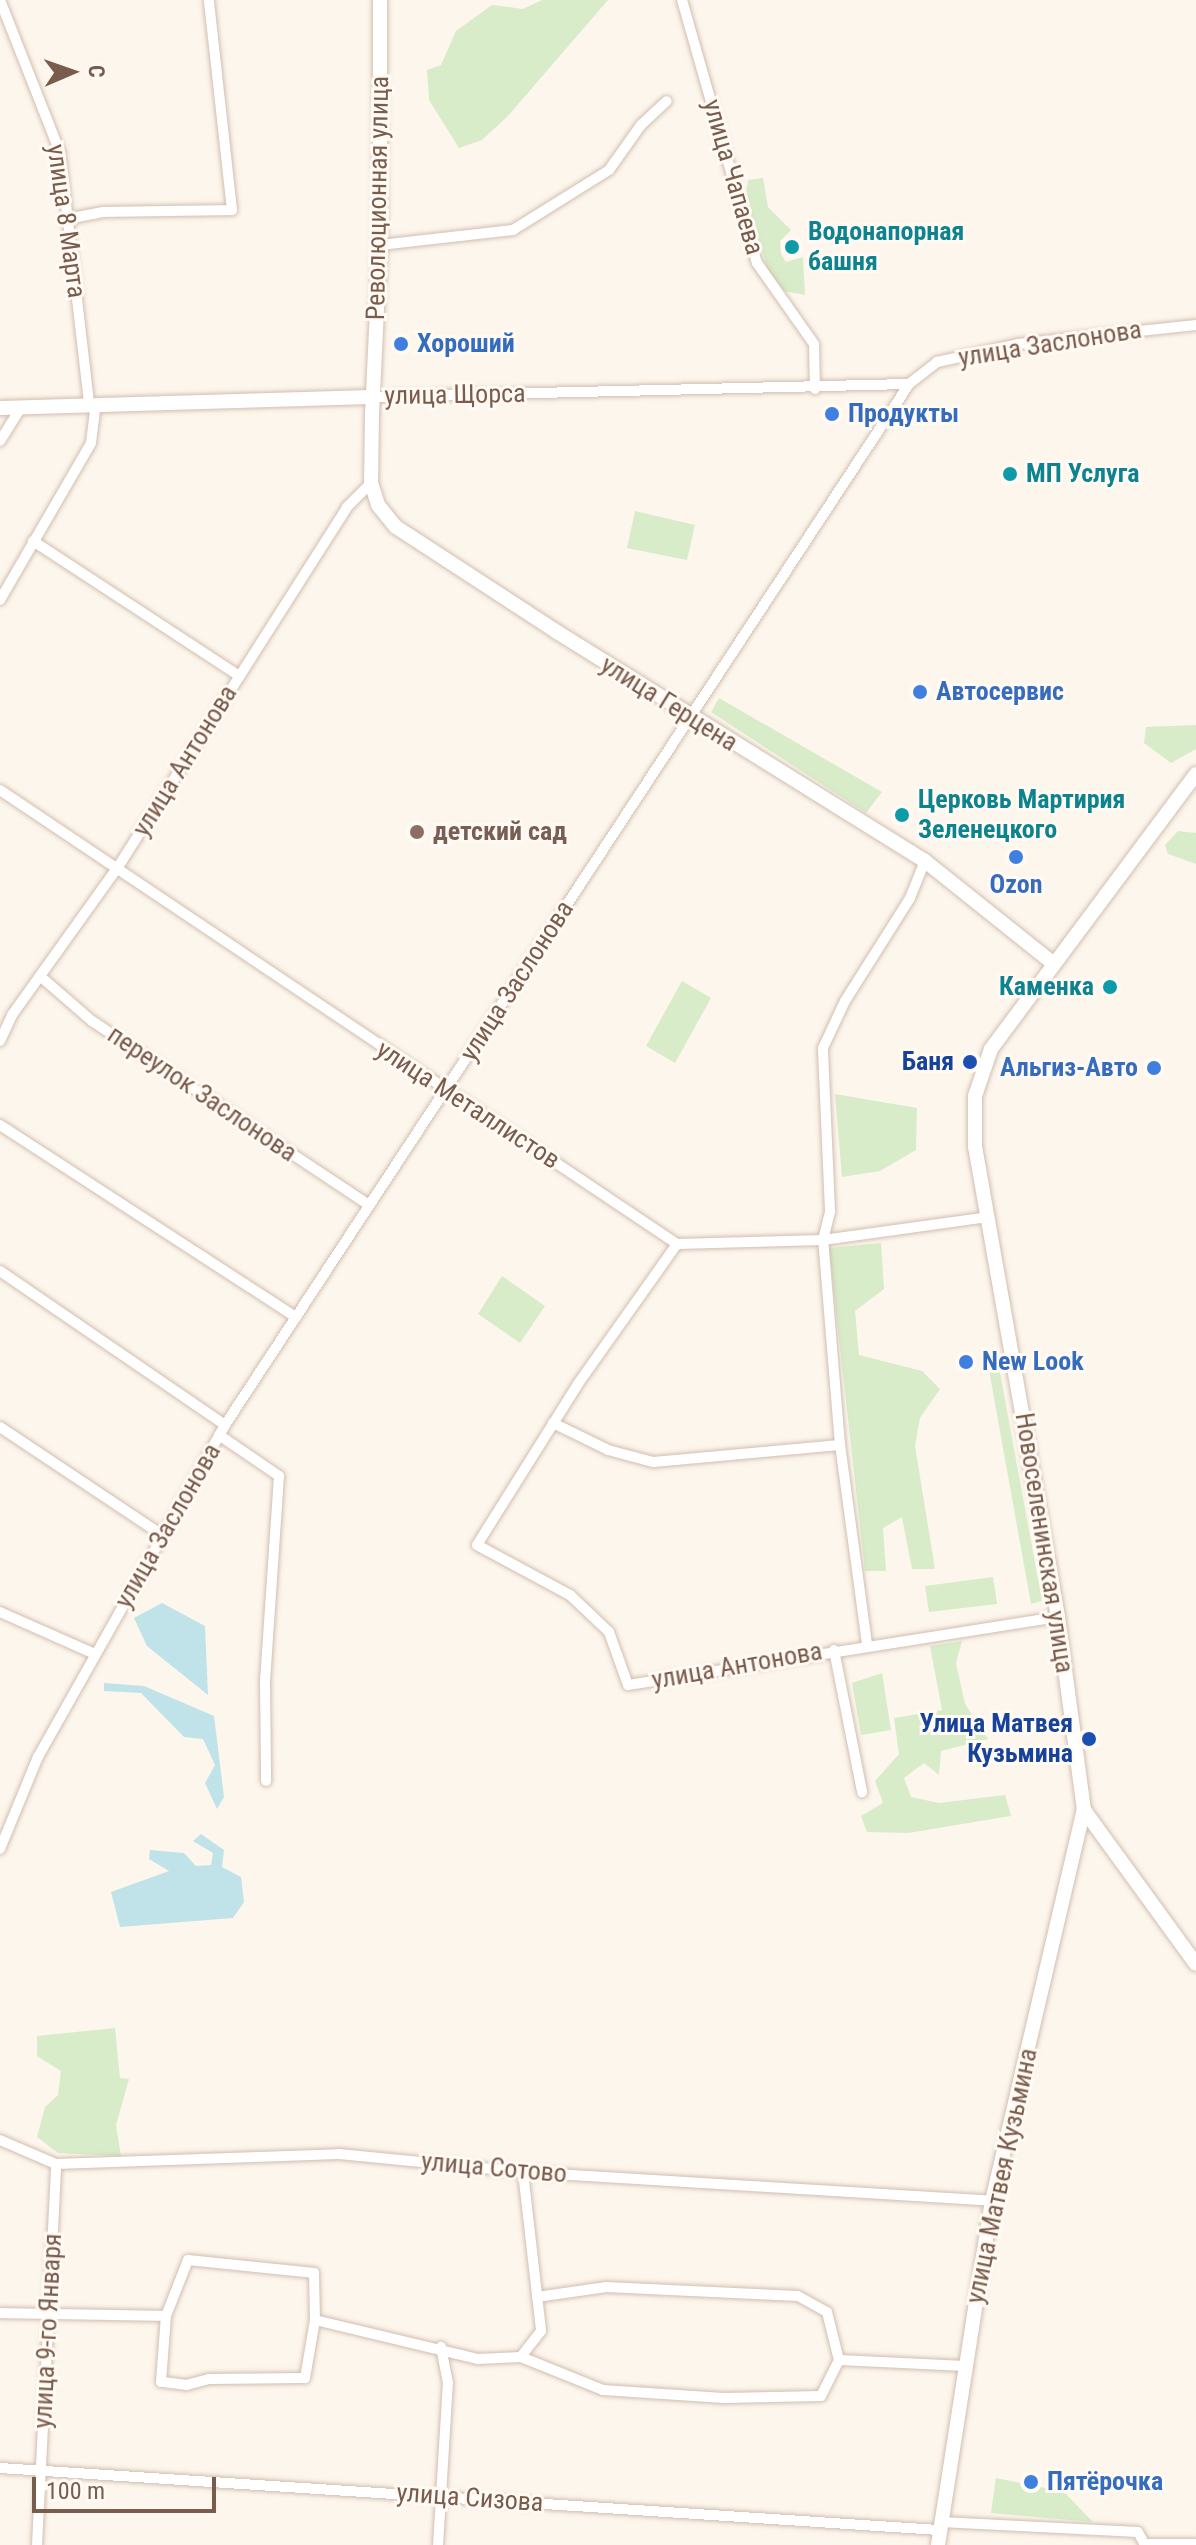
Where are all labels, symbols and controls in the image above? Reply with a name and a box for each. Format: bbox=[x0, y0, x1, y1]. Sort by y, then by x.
north arrow bbox=[32, 32, 112, 112]
text: С bbox=[84, 64, 109, 78]
street label: Революционная улица bbox=[360, 76, 396, 320]
street label: улица Чапаева bbox=[696, 96, 770, 258]
street label: улица 8 Марта bbox=[40, 142, 92, 300]
place label: Водонапорная башня bbox=[808, 216, 964, 278]
marker: Водонапорная башня bbox=[783, 238, 801, 256]
street label: улица Заслонова bbox=[956, 314, 1144, 374]
place label: Хороший bbox=[417, 328, 515, 360]
marker: Хороший bbox=[392, 335, 410, 353]
street label: улица Щорса bbox=[384, 378, 526, 412]
place label: Продукты bbox=[848, 398, 959, 430]
marker: Продукты bbox=[823, 405, 841, 423]
place label: МП Услуга bbox=[1026, 458, 1140, 490]
marker: МП Услуга bbox=[1001, 465, 1019, 483]
street label: улица Герцена bbox=[595, 650, 743, 758]
place label: Автосервис bbox=[936, 676, 1064, 708]
street label: улица Антонова bbox=[126, 680, 244, 842]
marker: Автосервис bbox=[911, 683, 929, 701]
place label: Церковь Мартирия Зеленецкого bbox=[918, 784, 1125, 846]
marker: Церковь Мартирия Зеленецкого bbox=[893, 806, 911, 824]
place label: детский сад bbox=[433, 816, 567, 848]
marker: детский сад bbox=[408, 823, 426, 841]
marker: Ozon bbox=[1007, 848, 1025, 866]
place label: Ozon bbox=[990, 869, 1042, 901]
street label: улица Заслонова bbox=[454, 895, 580, 1067]
place label: Каменка bbox=[999, 971, 1094, 1003]
marker: Каменка bbox=[1101, 978, 1119, 996]
street label: переулок Заслонова bbox=[101, 1019, 303, 1169]
street label: улица Металлистов bbox=[370, 1034, 566, 1176]
place label: Баня bbox=[902, 1046, 954, 1078]
place label: Альгиз-Авто bbox=[1000, 1052, 1138, 1084]
marker: Баня bbox=[961, 1053, 979, 1071]
marker: Альгиз-Авто bbox=[1145, 1059, 1163, 1077]
place label: New Look bbox=[982, 1346, 1084, 1378]
marker: New Look bbox=[957, 1353, 975, 1371]
street label: Новоселенинская улица bbox=[1008, 1411, 1080, 1675]
street label: улица Заслонова bbox=[108, 1438, 228, 1614]
street label: улица Антонова bbox=[649, 1636, 825, 1696]
place label: Улица Матвея Кузьмина bbox=[919, 1708, 1073, 1770]
marker: Улица Матвея Кузьмина bbox=[1080, 1730, 1098, 1748]
street label: улица Матвея Кузьмина bbox=[960, 2045, 1044, 2307]
street label: улица Сотово bbox=[420, 2146, 568, 2190]
street label: улица 9-го Января bbox=[27, 2233, 69, 2429]
scale bar bbox=[36, 2461, 220, 2511]
place label: Пятёрочка bbox=[1047, 2466, 1163, 2498]
marker: Пятёрочка bbox=[1022, 2473, 1040, 2491]
text: 100 m bbox=[46, 2477, 105, 2505]
street label: улица Сизова bbox=[396, 2477, 544, 2519]

